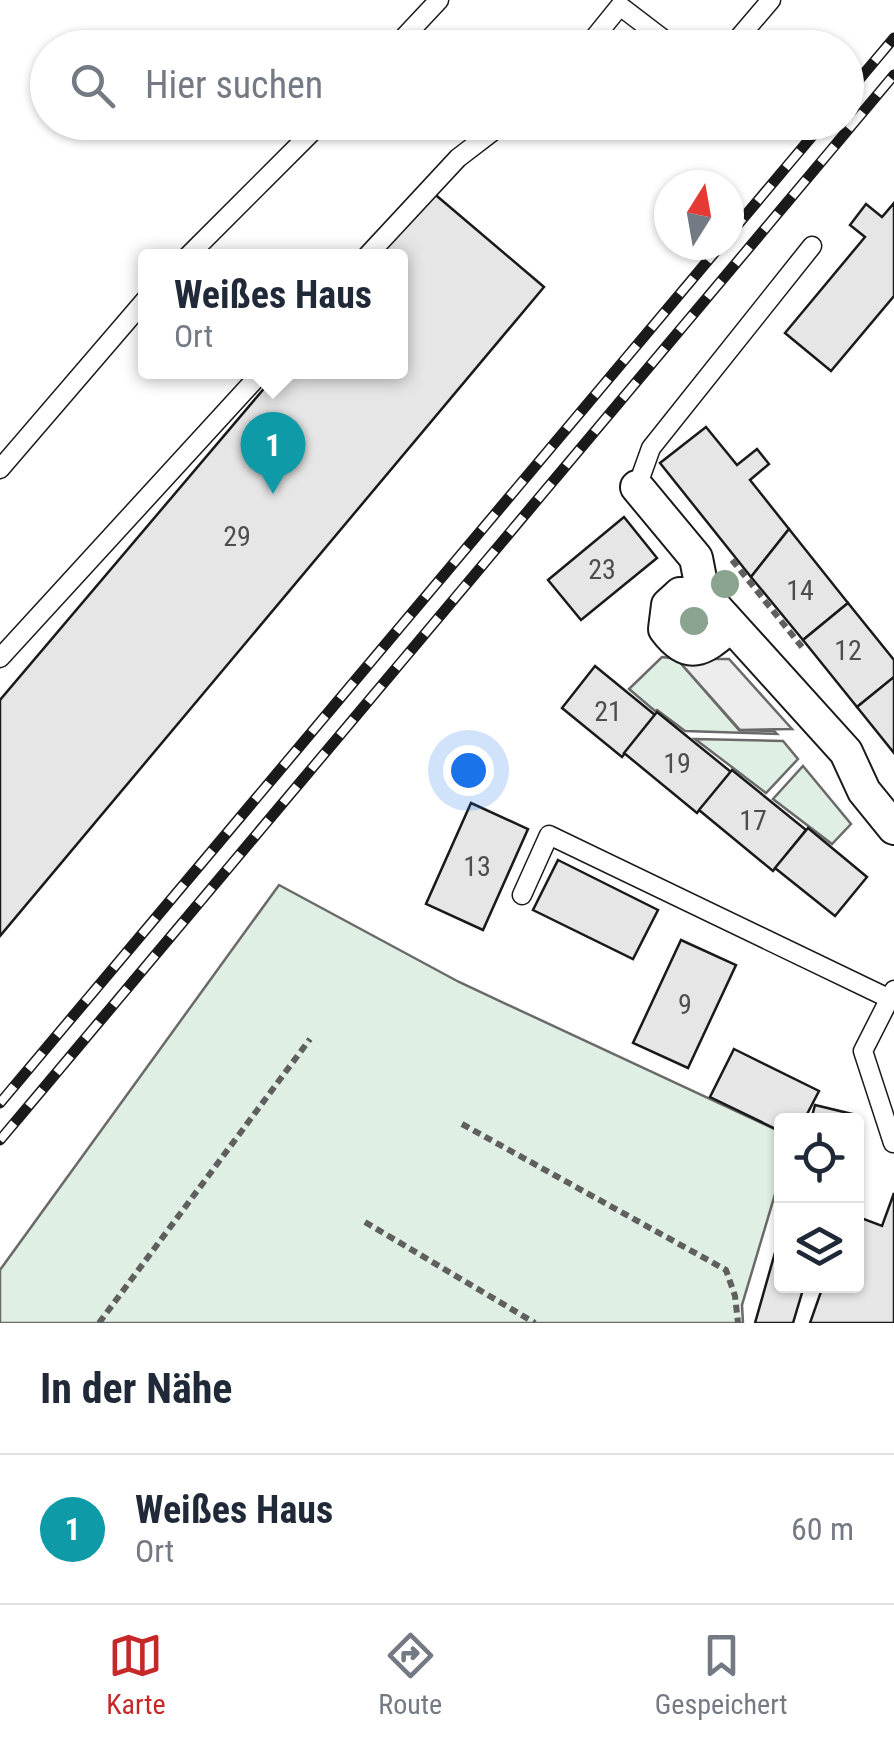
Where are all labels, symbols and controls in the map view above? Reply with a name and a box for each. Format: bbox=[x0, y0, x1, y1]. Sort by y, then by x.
search box bbox=[30, 30, 864, 140]
icon: search bbox=[65, 58, 120, 113]
text: Hier suchen bbox=[145, 63, 323, 107]
north arrow bbox=[654, 170, 744, 260]
popup bbox=[138, 249, 408, 379]
text: Weißes Haus bbox=[174, 273, 372, 317]
text: Ort bbox=[174, 317, 213, 355]
pin: 1 bbox=[240, 412, 306, 494]
house number: 29 bbox=[223, 520, 251, 553]
house number: 23 bbox=[588, 553, 616, 586]
house number: 14 bbox=[786, 574, 814, 607]
house number: 12 bbox=[834, 634, 862, 667]
house number: 21 bbox=[594, 695, 622, 728]
your location bbox=[443, 745, 494, 796]
house number: 19 bbox=[663, 747, 691, 780]
house number: 17 bbox=[739, 804, 767, 837]
house number: 13 bbox=[463, 850, 491, 883]
house number: 9 bbox=[678, 988, 692, 1021]
map controls bbox=[774, 1113, 864, 1293]
button: locate bbox=[774, 1113, 864, 1203]
button: layers bbox=[774, 1203, 864, 1293]
text: In der Nähe bbox=[40, 1364, 232, 1413]
text: Weißes Haus bbox=[135, 1488, 333, 1532]
text: 1 bbox=[64, 1510, 81, 1548]
text: 60 m bbox=[791, 1510, 854, 1548]
text: Ort bbox=[135, 1532, 174, 1570]
tab: Karte bbox=[106, 1628, 166, 1721]
tab: Route bbox=[378, 1628, 442, 1721]
tab: Gespeichert bbox=[655, 1628, 788, 1721]

